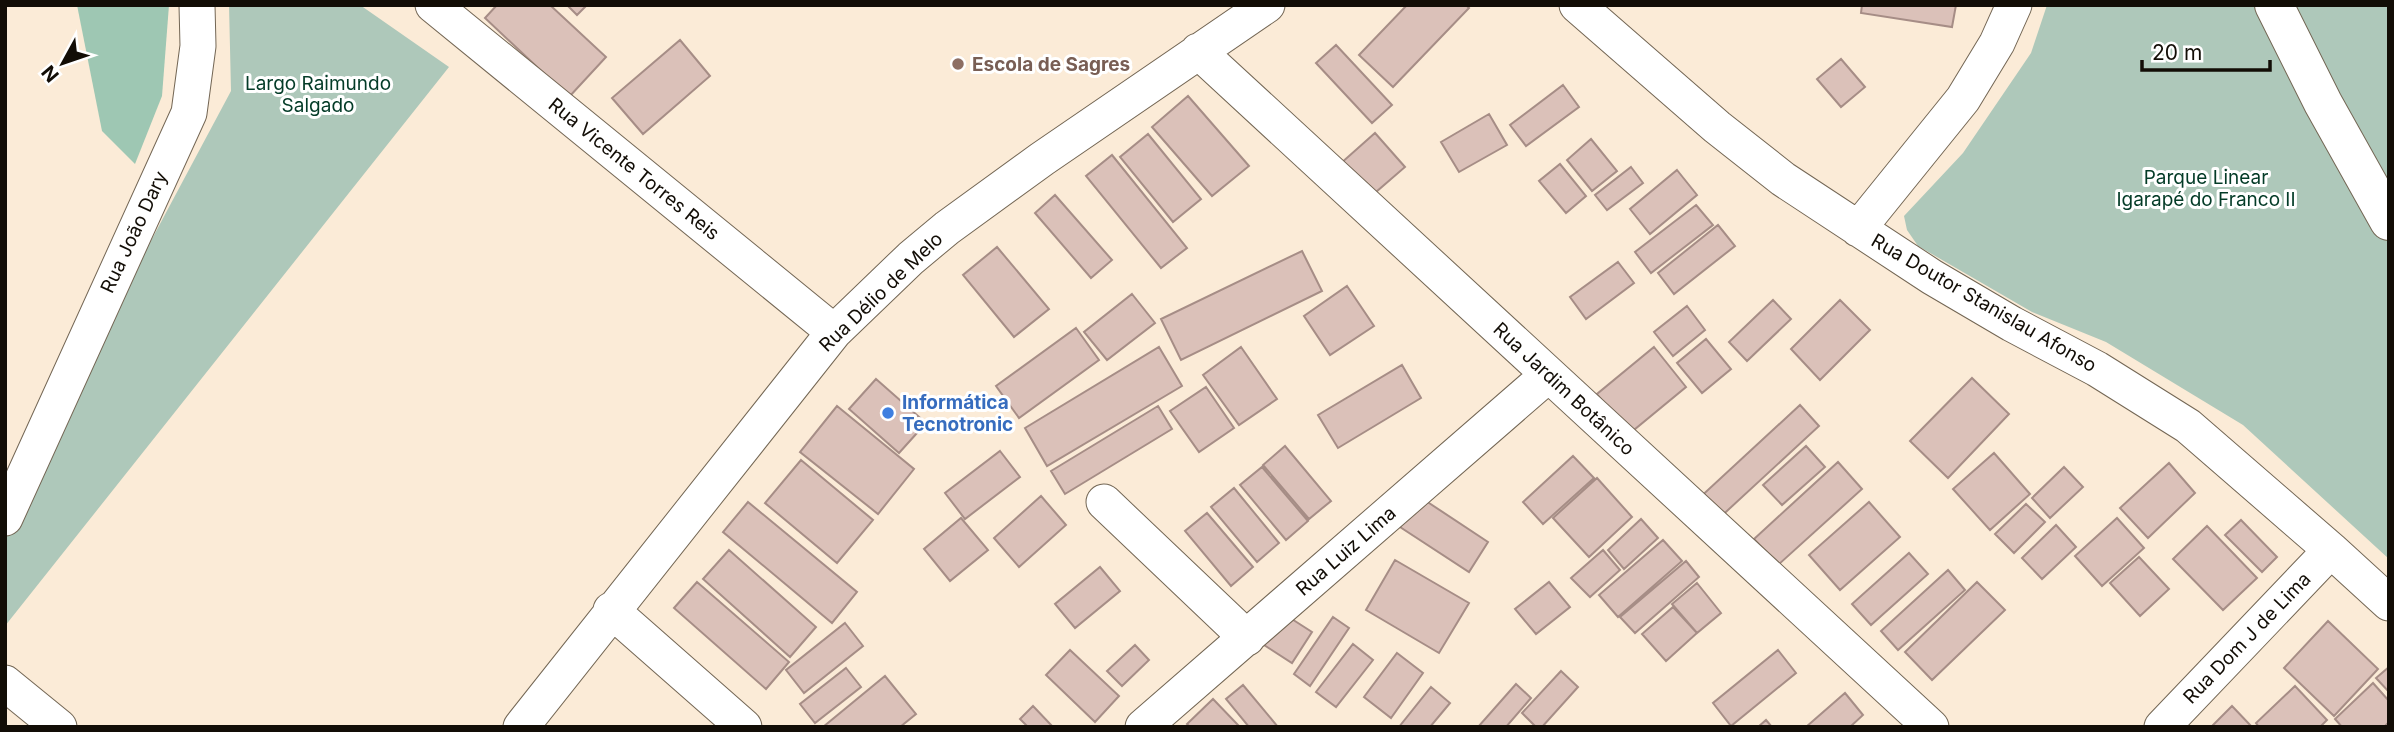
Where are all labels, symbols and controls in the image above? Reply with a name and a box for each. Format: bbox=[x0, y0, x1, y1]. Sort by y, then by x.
north arrow bbox=[28, 28, 98, 98]
scale bar bbox=[2142, 28, 2270, 72]
text: 20 m bbox=[2152, 40, 2202, 65]
place label: Escola de Sagres bbox=[972, 53, 1130, 76]
marker: Escola de Sagres bbox=[950, 56, 966, 72]
text: N bbox=[37, 61, 64, 87]
park label: Largo Raimundo Salgado bbox=[245, 72, 391, 117]
street label: Rua Vicente Torres Reis bbox=[544, 93, 724, 245]
park label: Parque Linear Igarapé do Franco II bbox=[2116, 166, 2296, 211]
street label: Rua João Dary bbox=[96, 167, 172, 297]
street label: Rua Délio de Melo bbox=[815, 227, 947, 357]
street label: Rua Doutor Stanislau Afonso bbox=[1867, 229, 2101, 377]
street label: Rua Jardim Botânico bbox=[1489, 318, 1639, 460]
place label: Informática Tecnotronic bbox=[902, 391, 1013, 436]
marker: Informática Tecnotronic bbox=[880, 405, 896, 421]
street label: Rua Luiz Lima bbox=[1291, 501, 1401, 601]
street label: Rua Dom J de Lima bbox=[2178, 568, 2316, 708]

